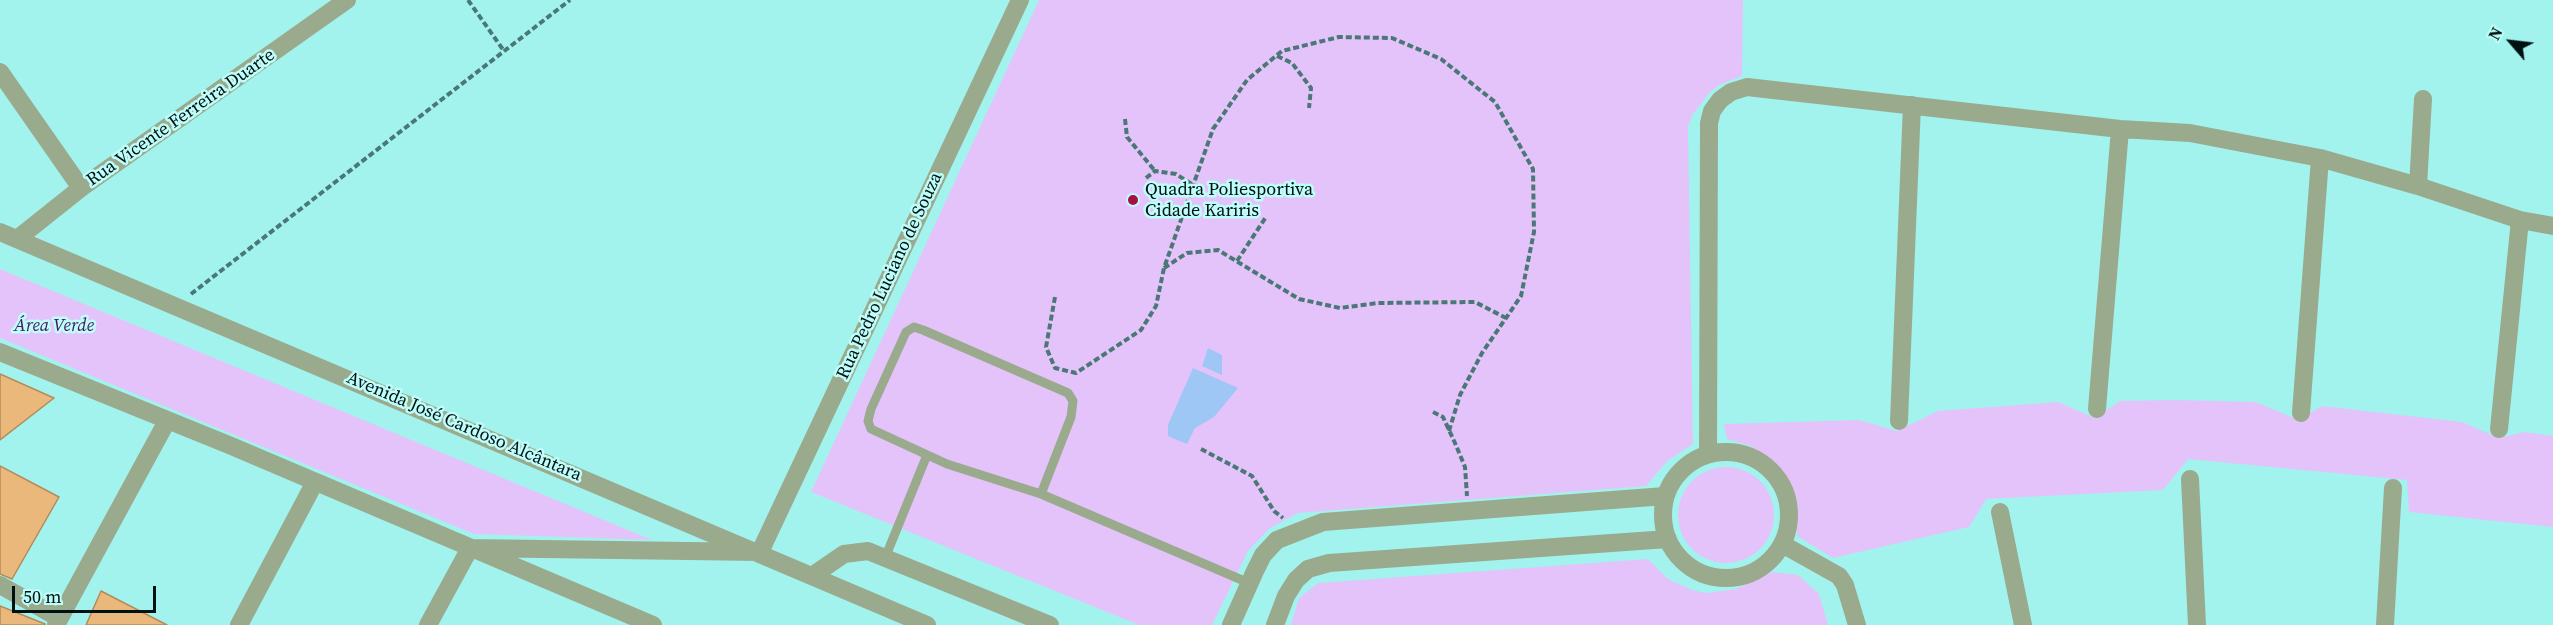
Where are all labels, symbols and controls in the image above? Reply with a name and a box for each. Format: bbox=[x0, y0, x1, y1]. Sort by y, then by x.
north arrow bbox=[2481, 12, 2541, 72]
text: N bbox=[2483, 23, 2508, 44]
street label: Rua Vicente Ferreira Duarte bbox=[83, 45, 279, 191]
street label: Rua Pedro Luciano de Souza bbox=[833, 169, 947, 383]
place label: Quadra Poliesportiva Cidade Kariris bbox=[1145, 179, 1313, 222]
marker: Quadra Poliesportiva Cidade Kariris bbox=[1126, 193, 1140, 207]
park label: Área Verde bbox=[14, 315, 94, 337]
street label: Avenida José Cardoso Alcântara bbox=[343, 368, 585, 486]
scale bar bbox=[15, 574, 159, 612]
text: 50 m bbox=[23, 584, 61, 609]

